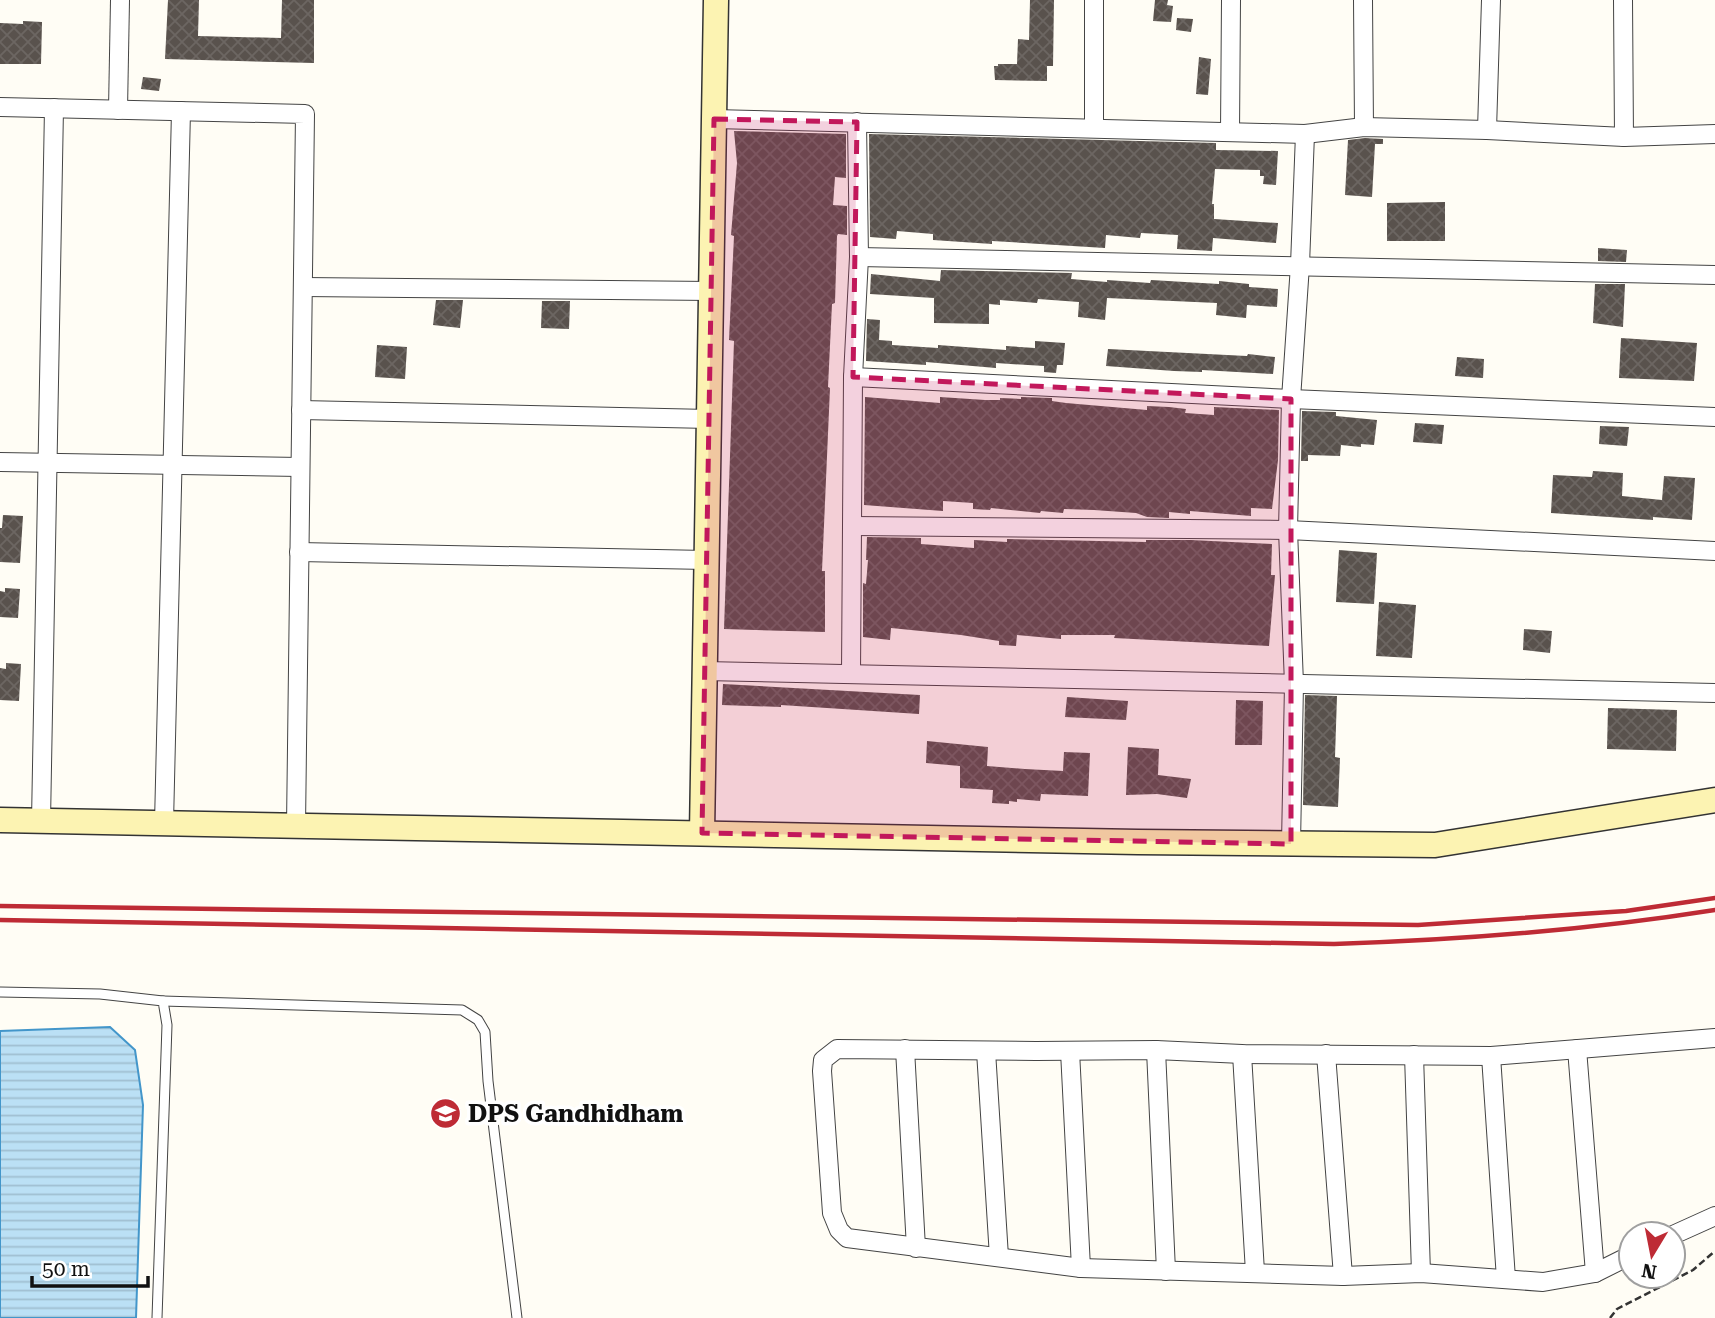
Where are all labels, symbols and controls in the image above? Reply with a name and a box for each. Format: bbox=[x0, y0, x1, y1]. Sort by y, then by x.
school or university icon: DPS Gandhidham bbox=[428, 1097, 462, 1131]
place label: DPS Gandhidham bbox=[468, 1100, 683, 1128]
north arrow bbox=[1617, 1220, 1687, 1290]
scale bar bbox=[32, 1244, 147, 1288]
text: 50 m bbox=[42, 1257, 90, 1281]
text: N bbox=[1640, 1259, 1658, 1284]

